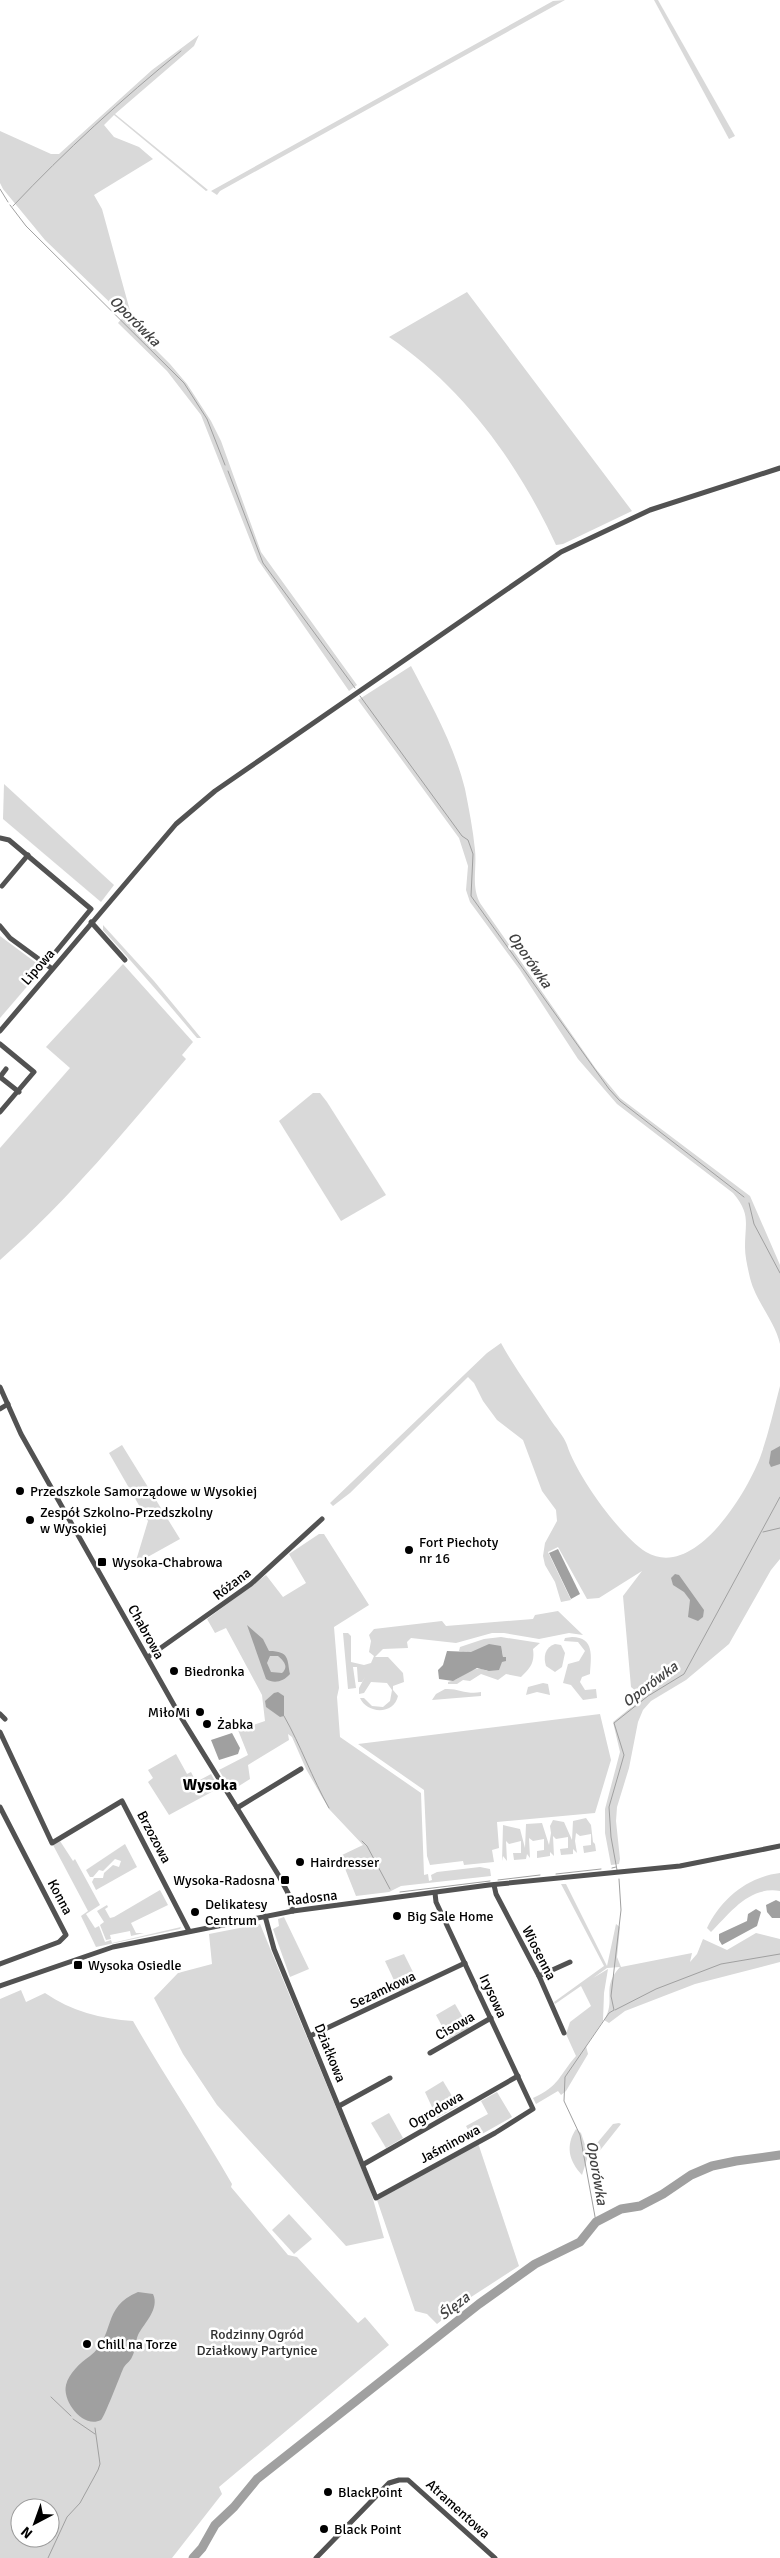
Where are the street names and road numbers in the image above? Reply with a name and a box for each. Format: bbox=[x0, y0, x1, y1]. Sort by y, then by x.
street label: Lipowa bbox=[18, 945, 58, 989]
street label: Różana bbox=[210, 1564, 254, 1604]
street label: Chabrowa bbox=[124, 1602, 168, 1662]
street label: Brzozowa bbox=[133, 1808, 175, 1866]
street label: Konna bbox=[44, 1876, 76, 1918]
street label: Radosna bbox=[286, 1886, 338, 1910]
street label: Wiosenna bbox=[518, 1923, 560, 1983]
street label: Sezamkowa bbox=[348, 1967, 418, 2013]
street label: Irysowa bbox=[475, 1971, 511, 2021]
street label: Cisowa bbox=[432, 2008, 478, 2044]
street label: Działkowa bbox=[311, 2021, 349, 2085]
street label: Ogrodowa bbox=[406, 2088, 466, 2132]
street label: Jaśminowa bbox=[417, 2121, 483, 2167]
street label: Atramentowa bbox=[423, 2476, 493, 2542]

